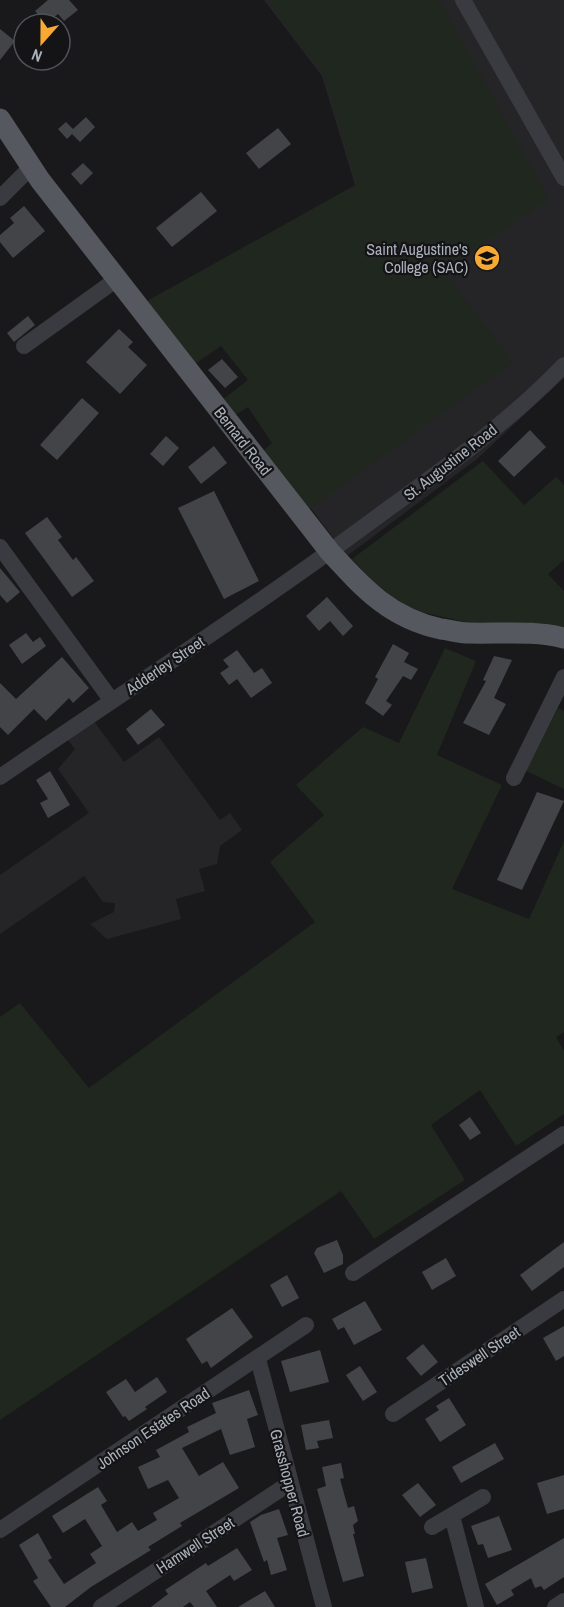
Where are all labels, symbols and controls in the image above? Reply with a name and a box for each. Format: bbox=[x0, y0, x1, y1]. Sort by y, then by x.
north arrow bbox=[12, 12, 72, 72]
text: N bbox=[28, 44, 45, 68]
place label: Saint Augustine's College (SAC) bbox=[366, 238, 468, 278]
school or university icon: Saint Augustine's College (SAC) bbox=[472, 243, 502, 273]
street label: Bernard Road bbox=[209, 402, 277, 480]
street label: St. Augustine Road bbox=[399, 419, 501, 505]
street label: Adderley Street bbox=[121, 630, 209, 700]
street label: Tideswell Street bbox=[434, 1320, 524, 1391]
street label: Johnson Estates Road bbox=[92, 1382, 214, 1474]
street label: Grasshopper Road bbox=[265, 1427, 315, 1539]
street label: Hamwell Street bbox=[152, 1511, 239, 1578]

